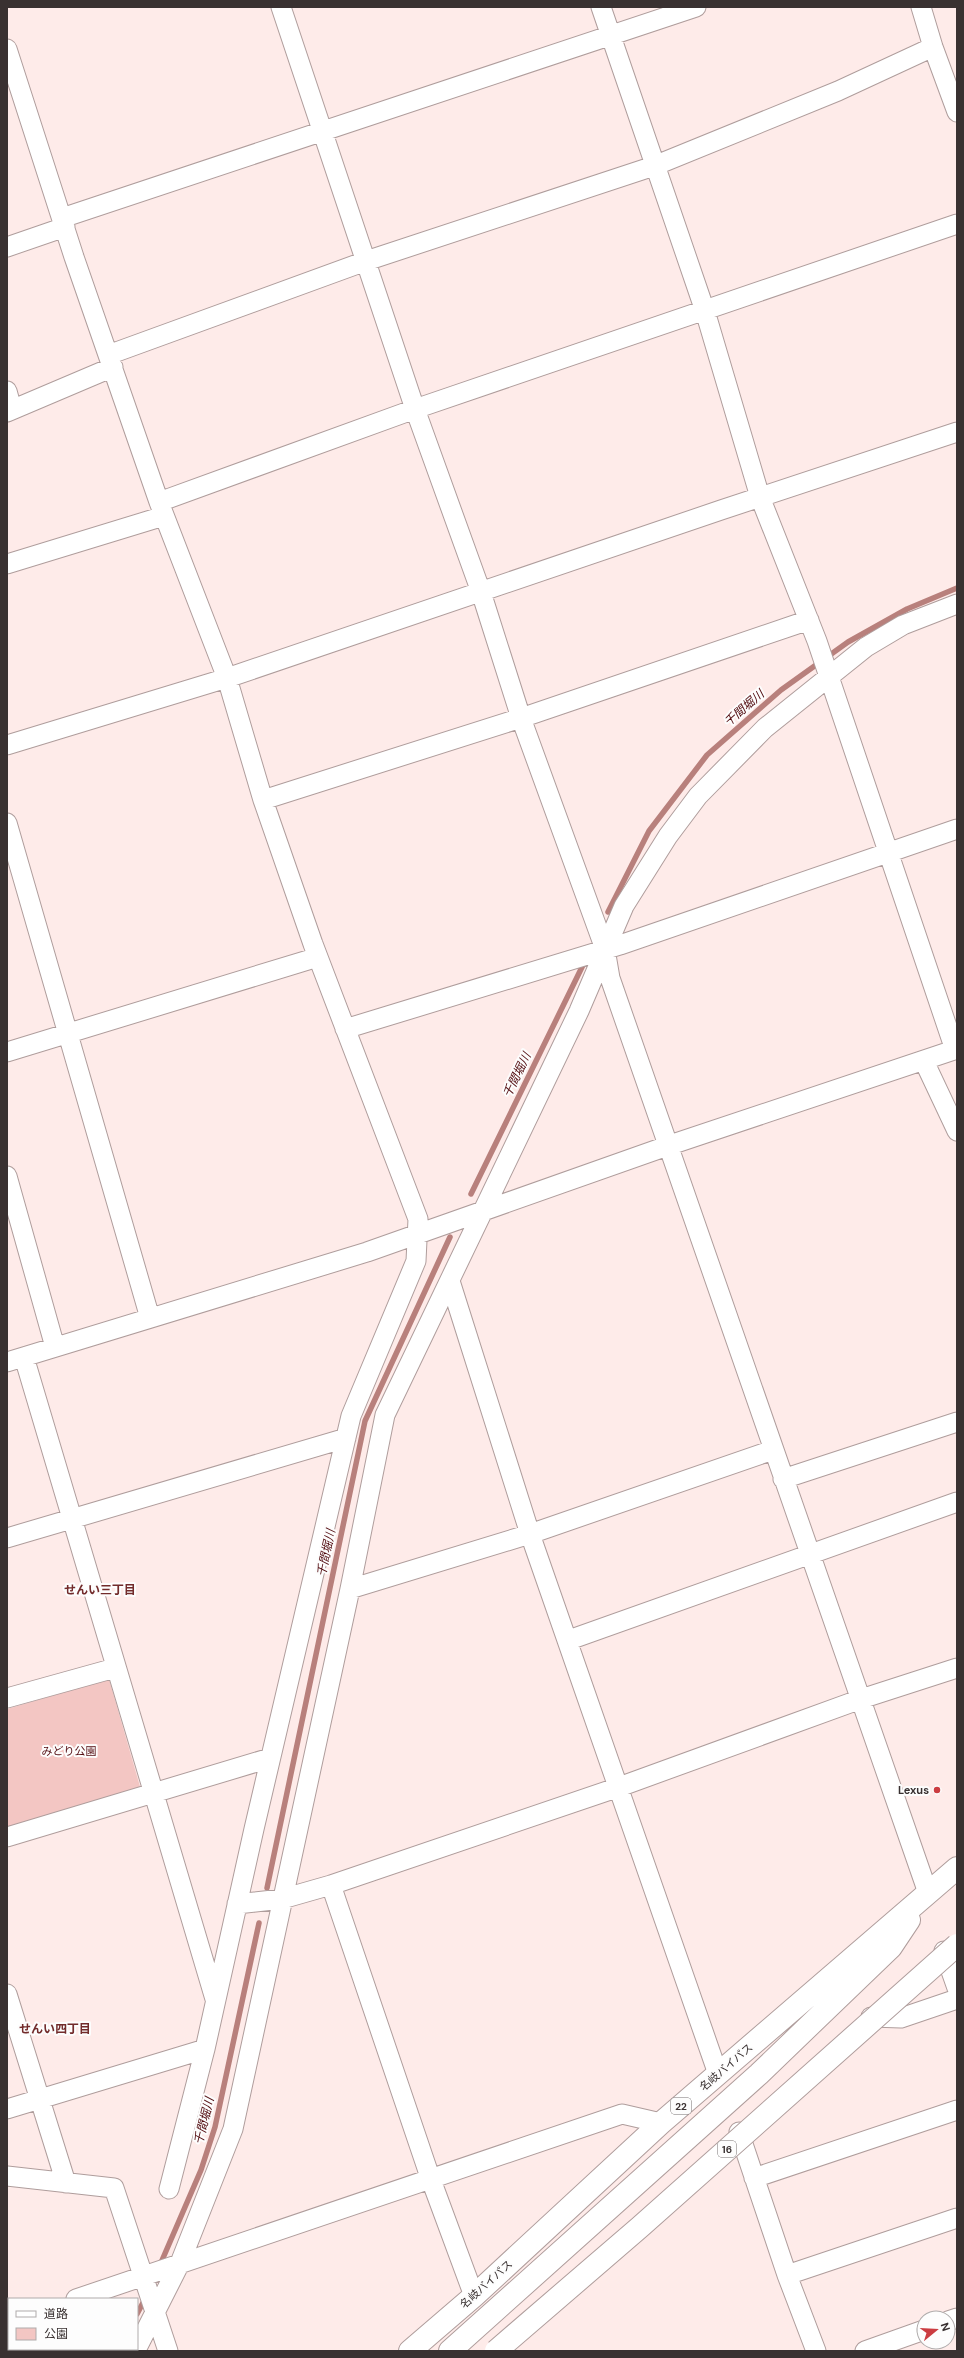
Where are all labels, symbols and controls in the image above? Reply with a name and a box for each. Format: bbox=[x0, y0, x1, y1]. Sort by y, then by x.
water label: 千間堀川 bbox=[721, 685, 769, 730]
water label: 千間堀川 bbox=[499, 1048, 536, 1100]
water label: 千間堀川 bbox=[313, 1526, 339, 1578]
district label: せんい三丁目 bbox=[64, 1582, 136, 1598]
park label: みどり公園 bbox=[42, 1744, 97, 1758]
place label: Lexus bbox=[898, 1783, 929, 1797]
marker: Lexus bbox=[932, 1785, 942, 1795]
district label: せんい四丁目 bbox=[19, 2021, 91, 2037]
street label: 名岐バイパス bbox=[697, 2040, 755, 2094]
water label: 千間堀川 bbox=[190, 2094, 218, 2146]
road number: 22 bbox=[671, 2098, 691, 2114]
road number: 16 bbox=[718, 2141, 736, 2157]
street label: 名岐バイパス bbox=[457, 2257, 515, 2311]
legend bbox=[8, 2298, 138, 2350]
text: 道路 bbox=[44, 2306, 68, 2322]
north arrow bbox=[916, 2310, 956, 2350]
text: N bbox=[938, 2321, 953, 2333]
text: 公園 bbox=[44, 2326, 68, 2342]

